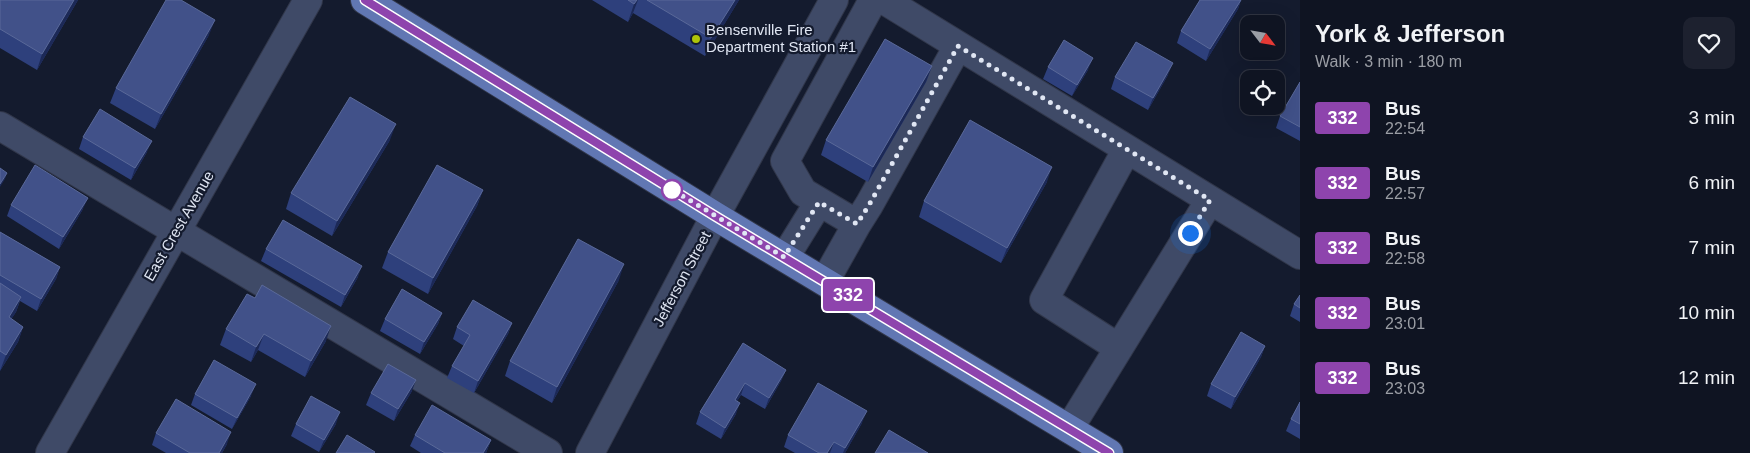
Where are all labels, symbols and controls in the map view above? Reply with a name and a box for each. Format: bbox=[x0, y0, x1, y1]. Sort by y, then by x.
north arrow bbox=[1240, 15, 1285, 60]
map controls bbox=[1240, 15, 1285, 115]
button: heart bbox=[1683, 17, 1735, 69]
text: York & Jefferson bbox=[1315, 20, 1505, 47]
place label: Bensenville Fire Department Station #1 bbox=[706, 21, 856, 55]
marker: Bensenville Fire Department Station #1 bbox=[690, 33, 702, 45]
text: Walk · 3 min · 180 m bbox=[1315, 53, 1462, 70]
button: locate bbox=[1240, 70, 1285, 115]
text: Bus bbox=[1385, 98, 1421, 119]
text: 3 min bbox=[1689, 107, 1735, 128]
text: 332 bbox=[1327, 108, 1358, 128]
text: 22:54 bbox=[1385, 120, 1425, 137]
text: Bus bbox=[1385, 163, 1421, 184]
street label: East Crest Avenue bbox=[140, 168, 217, 284]
text: 6 min bbox=[1689, 172, 1735, 193]
text: 332 bbox=[1327, 173, 1358, 193]
unlabelled marker bbox=[661, 179, 683, 201]
text: 22:57 bbox=[1385, 185, 1425, 202]
your location bbox=[1178, 221, 1203, 246]
street label: Jefferson Street bbox=[649, 227, 714, 329]
text: Bus bbox=[1385, 228, 1421, 249]
text: 7 min bbox=[1689, 237, 1735, 258]
text: 332 bbox=[1327, 238, 1358, 258]
text: 22:58 bbox=[1385, 250, 1425, 267]
line badge: 332 bbox=[819, 279, 877, 311]
text: 332 bbox=[833, 285, 863, 305]
text: Bus bbox=[1385, 293, 1421, 314]
text: 10 min bbox=[1678, 302, 1735, 323]
text: 332 bbox=[1327, 303, 1358, 323]
text: 23:01 bbox=[1385, 315, 1425, 332]
text: Bus bbox=[1385, 358, 1421, 379]
text: 12 min bbox=[1678, 367, 1735, 388]
text: 332 bbox=[1327, 368, 1358, 388]
text: 23:03 bbox=[1385, 380, 1425, 397]

